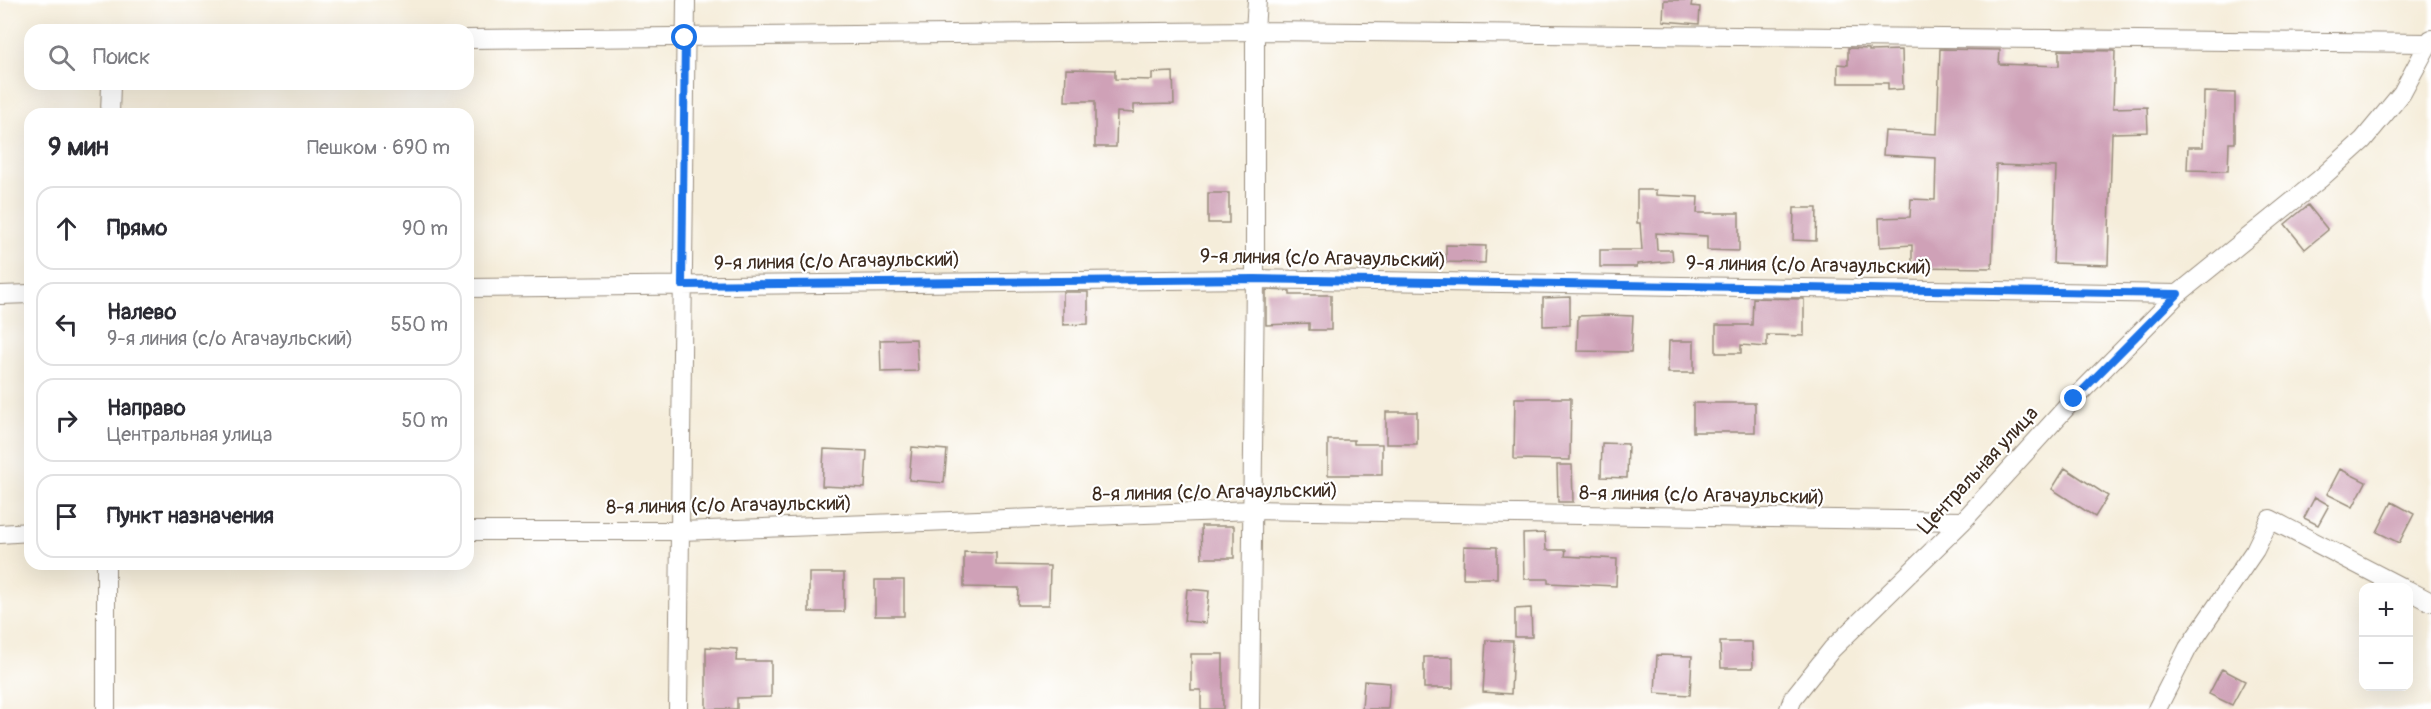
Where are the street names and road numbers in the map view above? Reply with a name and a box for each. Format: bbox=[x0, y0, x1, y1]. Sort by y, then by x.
street label: 9-я линия (с/о Агачаульский) bbox=[1200, 243, 1446, 273]
street label: 9-я линия (с/о Агачаульский) bbox=[714, 246, 960, 276]
street label: 9-я линия (с/о Агачаульский) bbox=[1686, 250, 1932, 280]
street label: Центральная улица bbox=[1912, 401, 2044, 539]
street label: 8-я линия (с/о Агачаульский) bbox=[1092, 477, 1338, 507]
street label: 8-я линия (с/о Агачаульский) bbox=[1579, 480, 1825, 510]
street label: 8-я линия (с/о Агачаульский) bbox=[606, 490, 852, 520]

